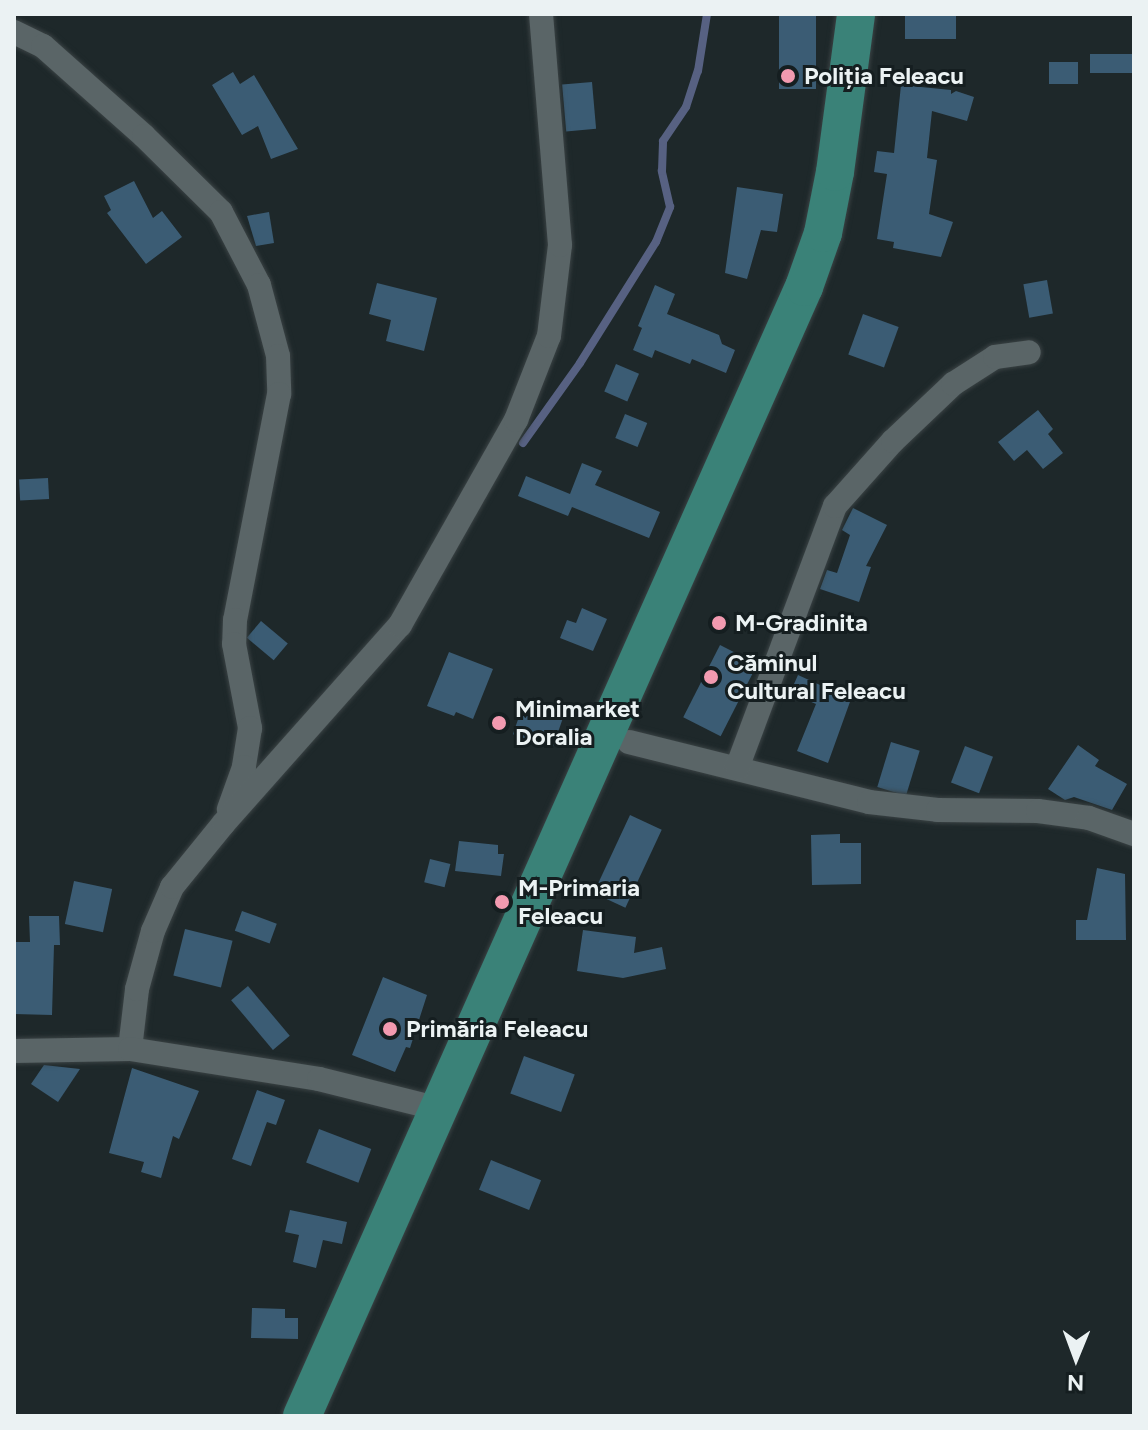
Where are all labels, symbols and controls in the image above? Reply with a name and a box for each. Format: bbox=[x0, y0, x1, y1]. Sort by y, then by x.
place label: Poliția Feleacu bbox=[804, 62, 964, 90]
marker: Poliția Feleacu bbox=[779, 67, 797, 85]
place label: M-Gradinita bbox=[735, 609, 868, 637]
marker: M-Gradinita bbox=[710, 614, 728, 632]
place label: Căminul Cultural Feleacu bbox=[727, 649, 906, 705]
marker: Căminul Cultural Feleacu bbox=[702, 668, 720, 686]
place label: Minimarket Doralia bbox=[515, 695, 640, 751]
marker: Minimarket Doralia bbox=[490, 714, 508, 732]
place label: M-Primaria Feleacu bbox=[518, 874, 640, 930]
marker: M-Primaria Feleacu bbox=[493, 893, 511, 911]
place label: Primăria Feleacu bbox=[406, 1015, 588, 1043]
marker: Primăria Feleacu bbox=[381, 1020, 399, 1038]
north arrow bbox=[1036, 1318, 1116, 1398]
text: N bbox=[1067, 1369, 1084, 1396]

